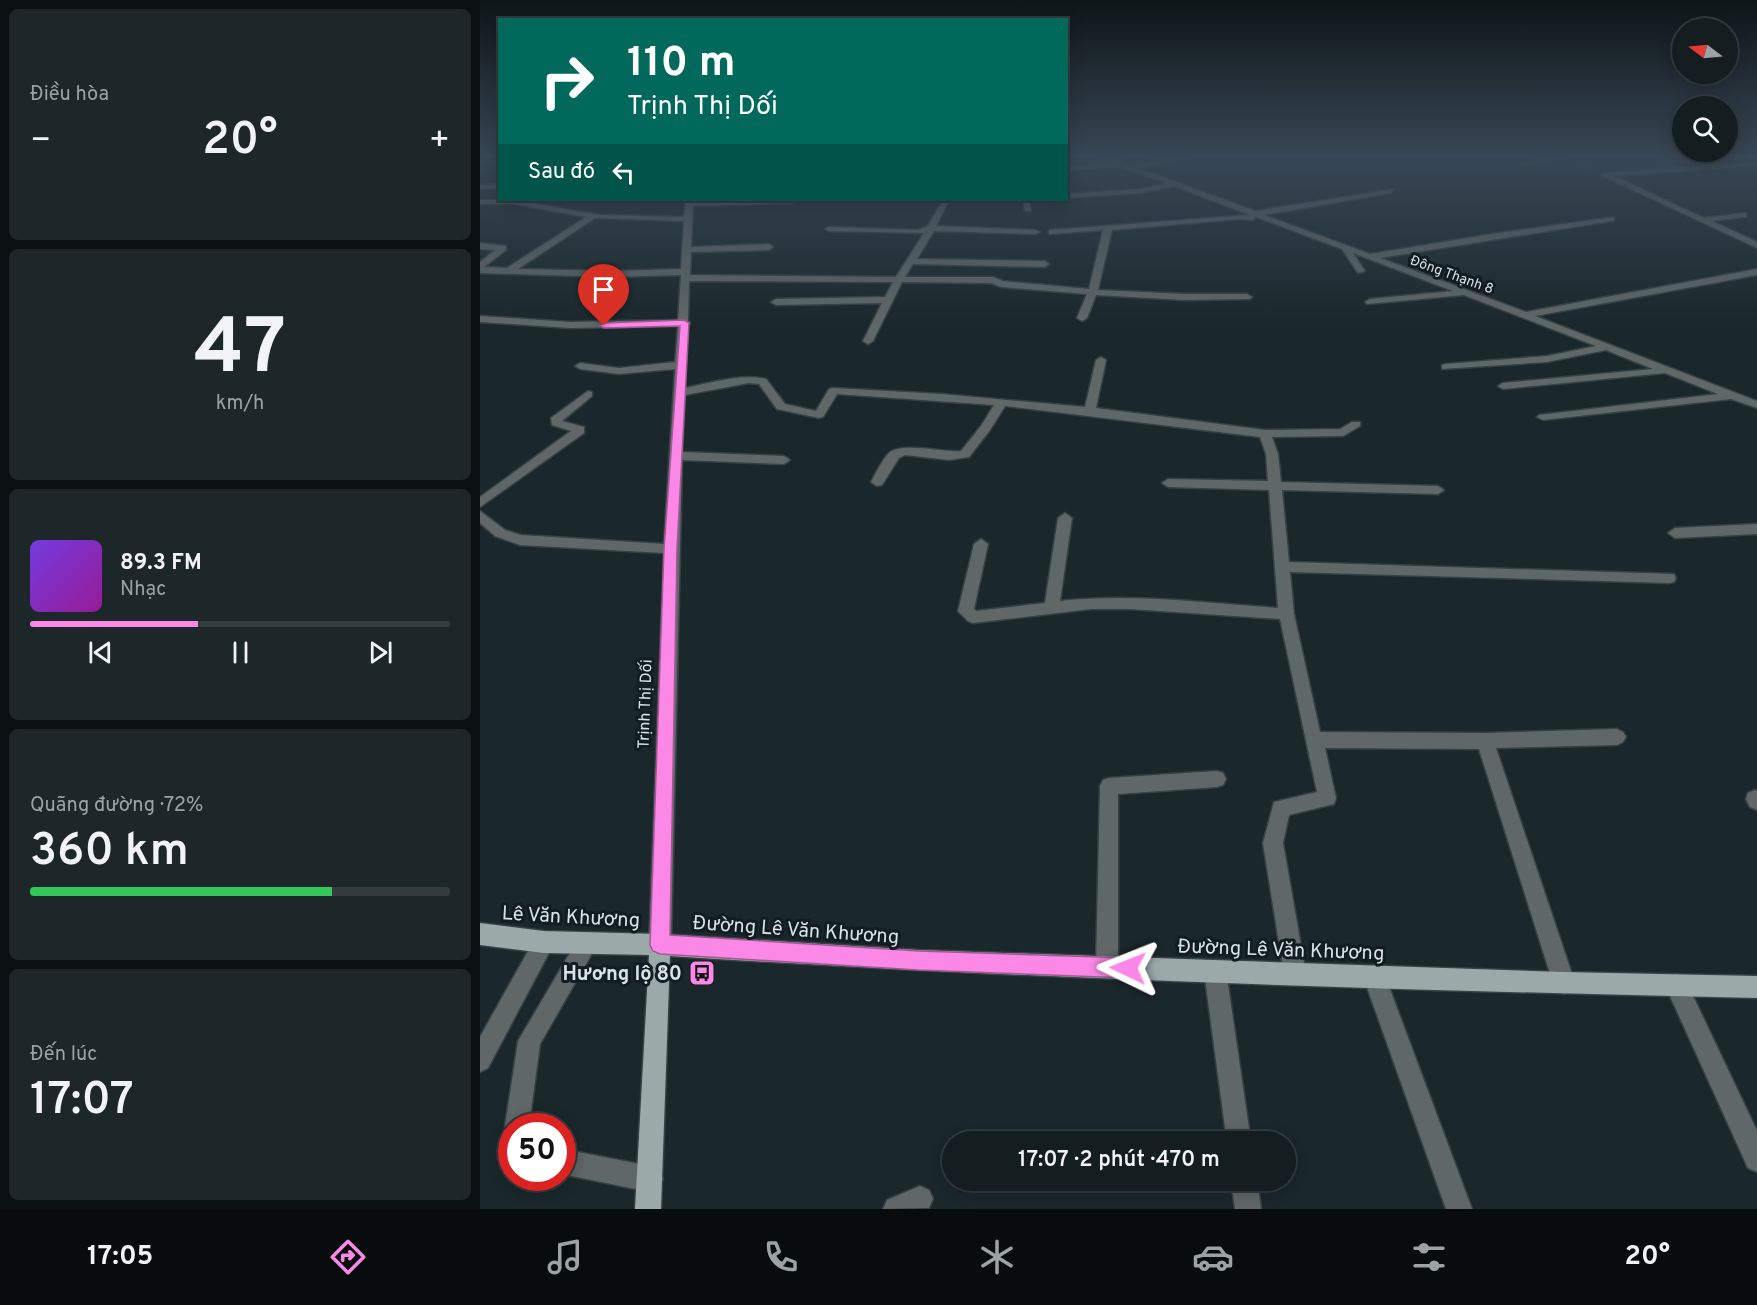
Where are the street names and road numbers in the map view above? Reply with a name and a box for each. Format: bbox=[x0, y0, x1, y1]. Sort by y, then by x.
street label: Đông Thạnh 8 bbox=[1407, 252, 1496, 298]
street label: Trịnh Thị Dối bbox=[633, 659, 658, 749]
street label: Lê Văn Khương bbox=[501, 901, 641, 935]
street label: Đường Lê Văn Khương bbox=[692, 911, 900, 951]
street label: Đường Lê Văn Khương bbox=[1177, 934, 1385, 968]

